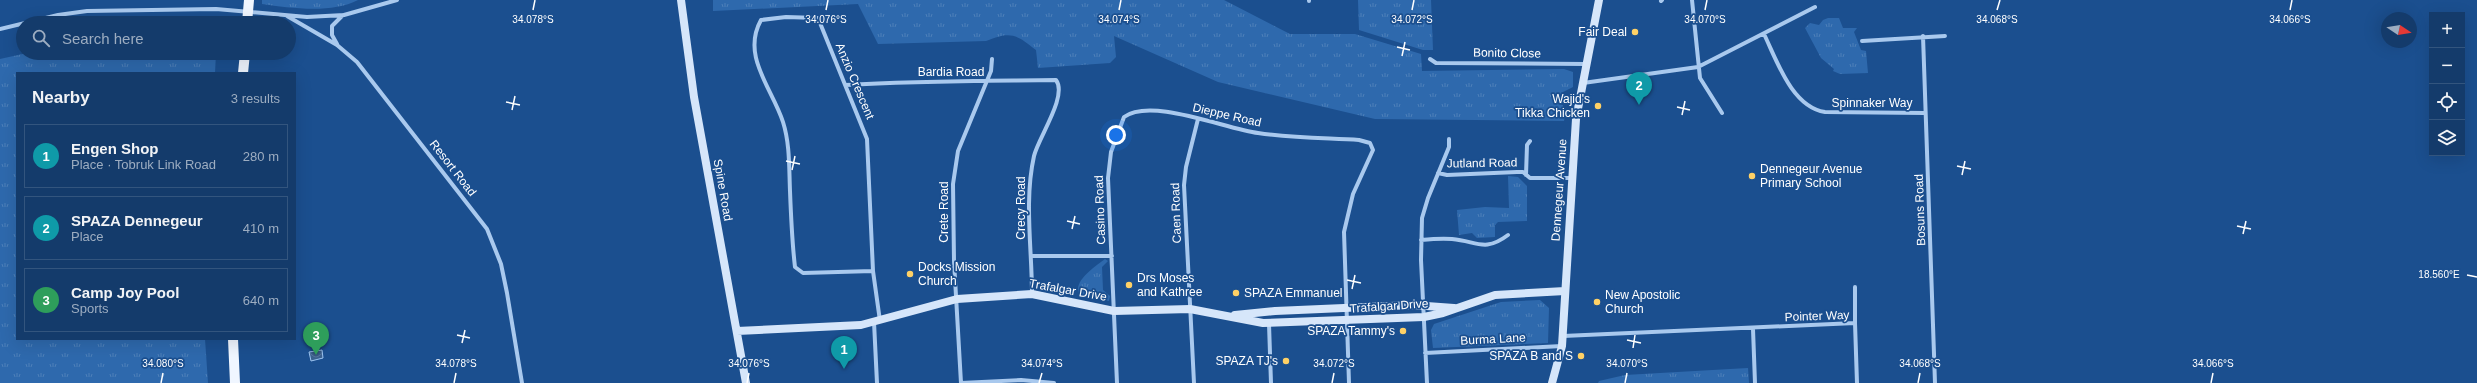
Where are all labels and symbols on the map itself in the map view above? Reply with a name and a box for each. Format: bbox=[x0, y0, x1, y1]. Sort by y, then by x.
north arrow bbox=[2381, 12, 2417, 48]
text: 34.078°S bbox=[512, 14, 554, 25]
text: 34.076°S bbox=[805, 14, 847, 25]
text: 34.074°S bbox=[1098, 14, 1140, 25]
text: 34.072°S bbox=[1391, 14, 1433, 25]
text: 34.070°S bbox=[1684, 14, 1726, 25]
text: 34.068°S bbox=[1976, 14, 2018, 25]
text: 34.066°S bbox=[2269, 14, 2311, 25]
place label: Fair Deal bbox=[1578, 25, 1627, 39]
marker: Fair Deal bbox=[1630, 27, 1640, 37]
street label: Anzio Crescent bbox=[833, 41, 878, 122]
street label: Bonito Close bbox=[1473, 45, 1541, 61]
street label: Bardia Road bbox=[918, 65, 984, 79]
pin: 2 bbox=[1626, 72, 1652, 105]
place label: Wajid's Tikka Chicken bbox=[1515, 92, 1590, 120]
street label: Spinnaker Way bbox=[1832, 96, 1912, 110]
street label: Dieppe Road bbox=[1191, 100, 1263, 130]
marker: Wajid's Tikka Chicken bbox=[1593, 101, 1603, 111]
your location bbox=[1106, 125, 1126, 145]
street label: Resort Road bbox=[427, 137, 479, 199]
street label: Dennegeur Avenue bbox=[1548, 138, 1570, 242]
street label: Jutland Road bbox=[1447, 155, 1517, 171]
street label: Spine Road bbox=[711, 158, 735, 222]
place label: Dennegeur Avenue Primary School bbox=[1760, 162, 1863, 190]
marker: Dennegeur Avenue Primary School bbox=[1747, 171, 1757, 181]
street label: Bosuns Road bbox=[1912, 174, 1928, 246]
street label: Casino Road bbox=[1092, 175, 1108, 245]
street label: Crecy Road bbox=[1014, 176, 1028, 240]
street label: Crete Road bbox=[937, 181, 951, 243]
street label: Caen Road bbox=[1168, 182, 1184, 244]
place label: Docks Mission Church bbox=[918, 260, 995, 288]
marker: Docks Mission Church bbox=[905, 269, 915, 279]
text: 18.560°E bbox=[2418, 269, 2460, 280]
place label: Drs Moses and Kathree bbox=[1137, 271, 1203, 299]
street label: Trafalgar Drive bbox=[1028, 276, 1108, 304]
marker: Drs Moses and Kathree bbox=[1124, 280, 1134, 290]
place label: SPAZA Emmanuel bbox=[1244, 286, 1342, 300]
marker: SPAZA Emmanuel bbox=[1231, 288, 1241, 298]
place label: New Apostolic Church bbox=[1605, 288, 1680, 316]
street label: Trafalgar Drive bbox=[1349, 296, 1429, 316]
marker: New Apostolic Church bbox=[1592, 297, 1602, 307]
street label: Pointer Way bbox=[1784, 308, 1850, 324]
pin: 3 bbox=[303, 322, 329, 355]
place label: SPAZA Tammy's bbox=[1307, 324, 1395, 338]
marker: SPAZA Tammy's bbox=[1398, 326, 1408, 336]
street label: Burma Lane bbox=[1460, 330, 1526, 348]
pin: 1 bbox=[831, 336, 857, 369]
place label: SPAZA B and S bbox=[1489, 349, 1573, 363]
marker: SPAZA B and S bbox=[1576, 351, 1586, 361]
place label: SPAZA TJ's bbox=[1215, 354, 1278, 368]
marker: SPAZA TJ's bbox=[1281, 356, 1291, 366]
text: 34.080°S bbox=[142, 358, 184, 369]
text: 34.078°S bbox=[435, 358, 477, 369]
text: 34.076°S bbox=[728, 358, 770, 369]
text: 34.074°S bbox=[1021, 358, 1063, 369]
text: 34.072°S bbox=[1313, 358, 1355, 369]
text: 34.070°S bbox=[1606, 358, 1648, 369]
text: 34.068°S bbox=[1899, 358, 1941, 369]
text: 34.066°S bbox=[2192, 358, 2234, 369]

